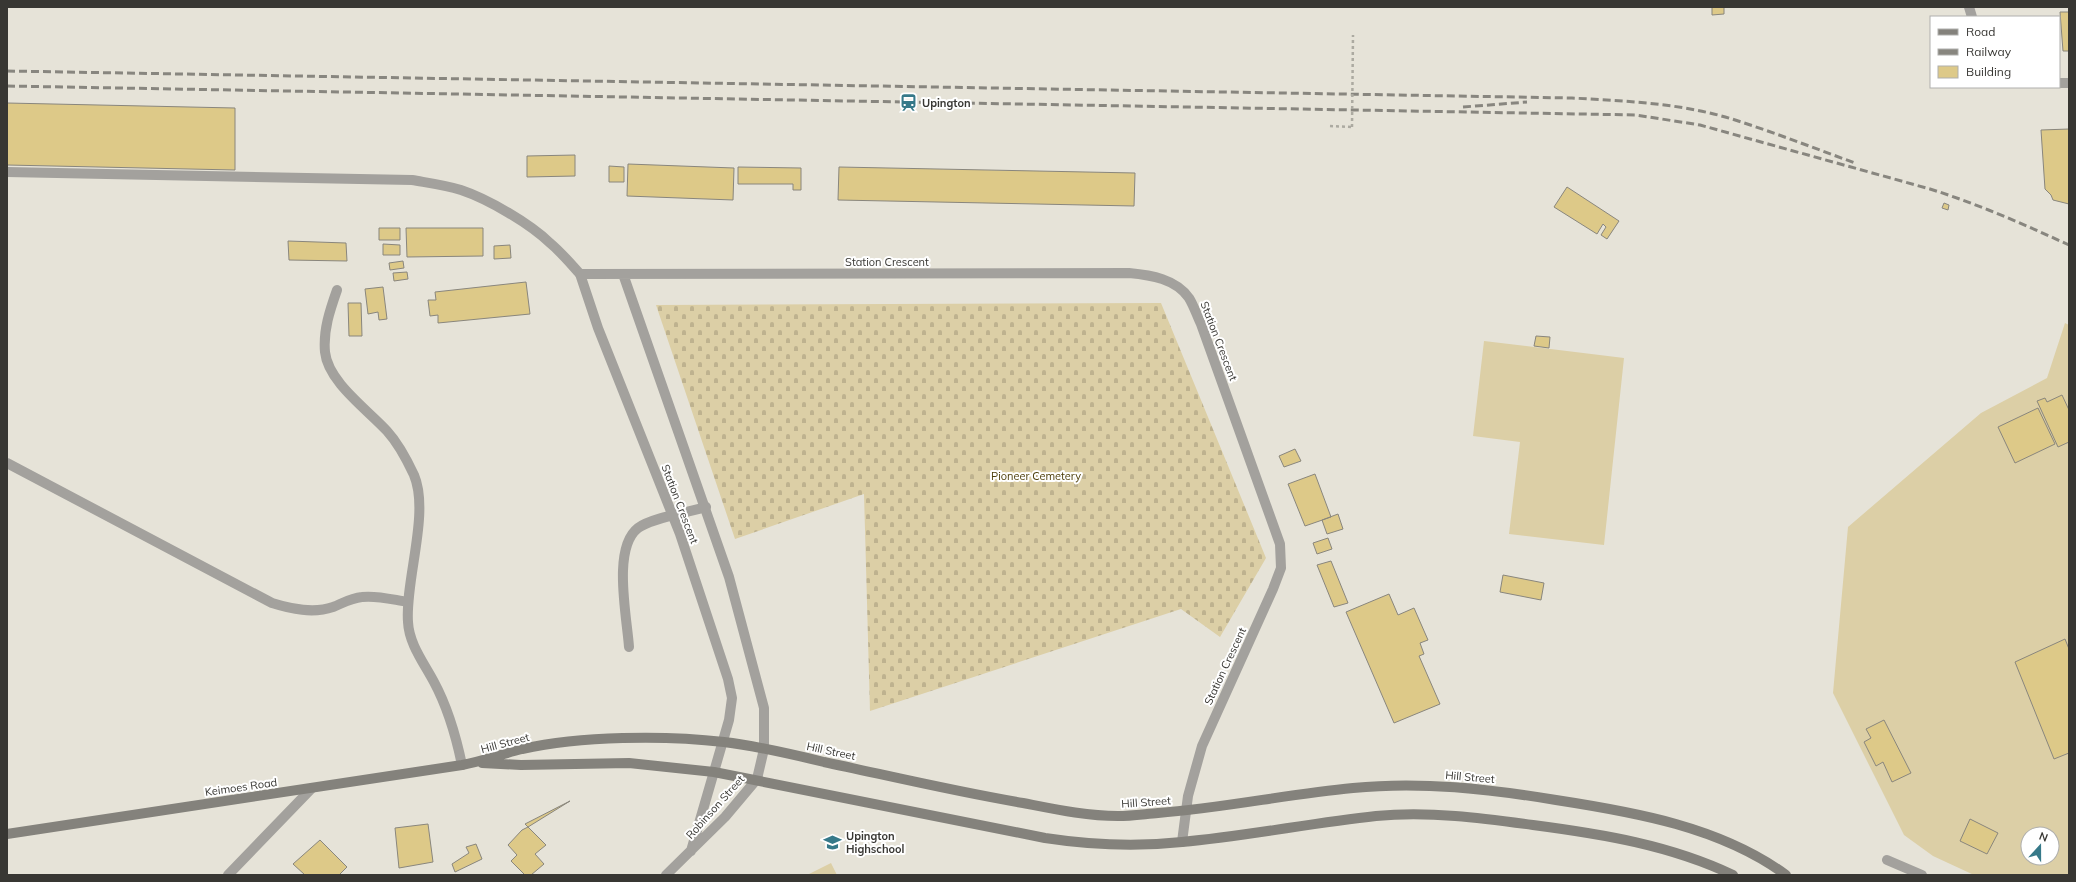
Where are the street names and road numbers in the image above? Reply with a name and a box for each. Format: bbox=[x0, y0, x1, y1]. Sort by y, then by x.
street label: Station Crescent bbox=[845, 255, 929, 269]
street label: Station Crescent bbox=[1197, 299, 1241, 383]
street label: Station Crescent bbox=[658, 462, 702, 546]
street label: Station Crescent bbox=[1201, 625, 1249, 707]
street label: Hill Street bbox=[479, 730, 531, 756]
street label: Hill Street bbox=[805, 739, 857, 763]
street label: Hill Street bbox=[1445, 768, 1495, 786]
street label: Robinson Street bbox=[683, 772, 747, 842]
street label: Keimoes Road bbox=[204, 775, 278, 799]
street label: Hill Street bbox=[1121, 793, 1171, 811]

